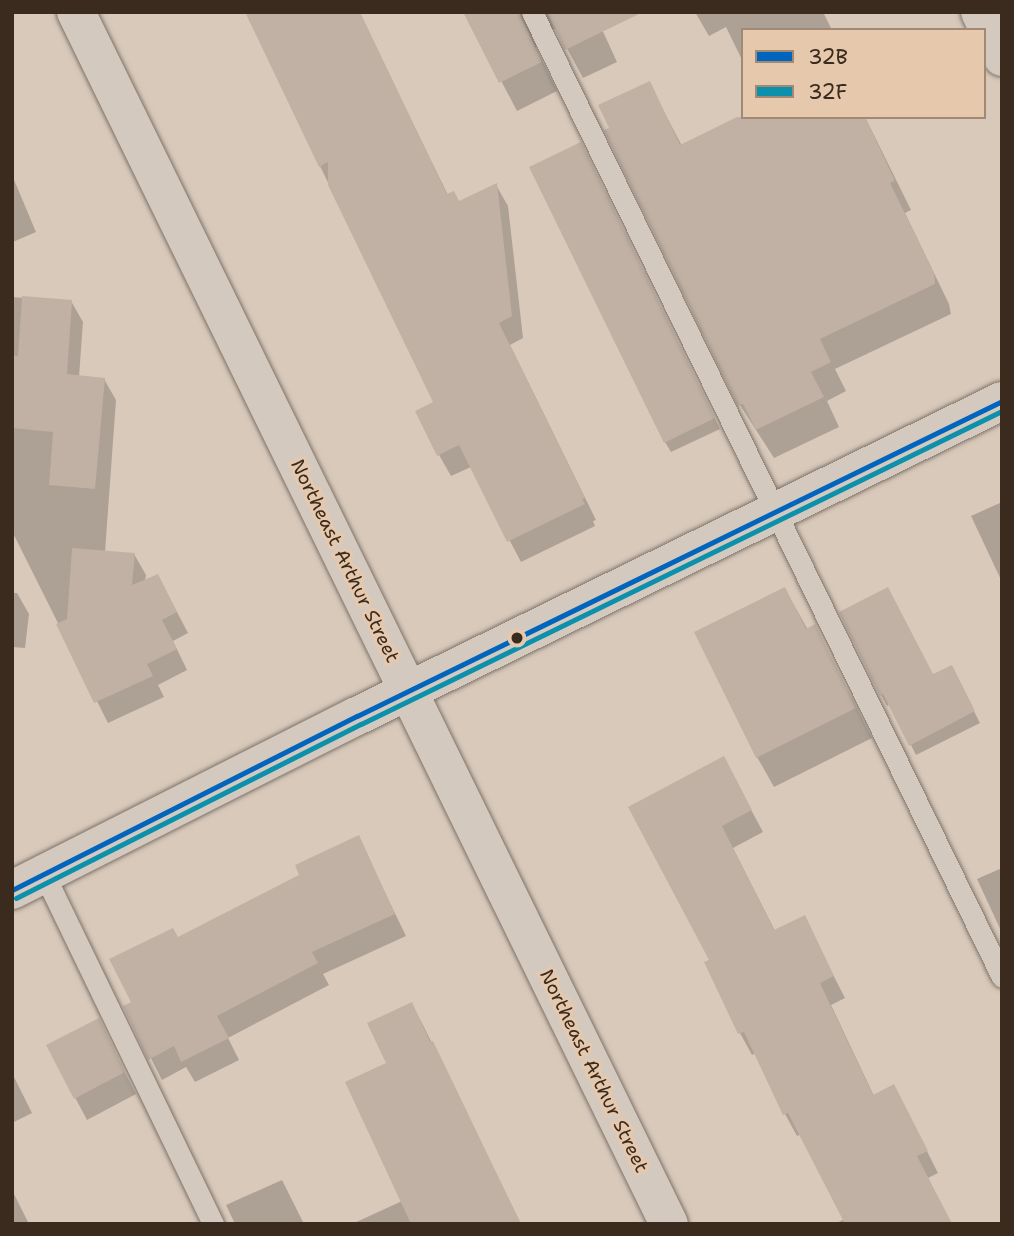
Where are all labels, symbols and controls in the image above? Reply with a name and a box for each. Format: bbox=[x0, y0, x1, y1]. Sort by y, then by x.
legend bbox=[741, 28, 986, 119]
text: 32B bbox=[808, 43, 848, 71]
text: 32F bbox=[808, 78, 847, 106]
street label: Northeast Arthur Street bbox=[286, 456, 404, 666]
unlabelled marker bbox=[510, 631, 524, 645]
street label: Northeast Arthur Street bbox=[535, 966, 653, 1176]

